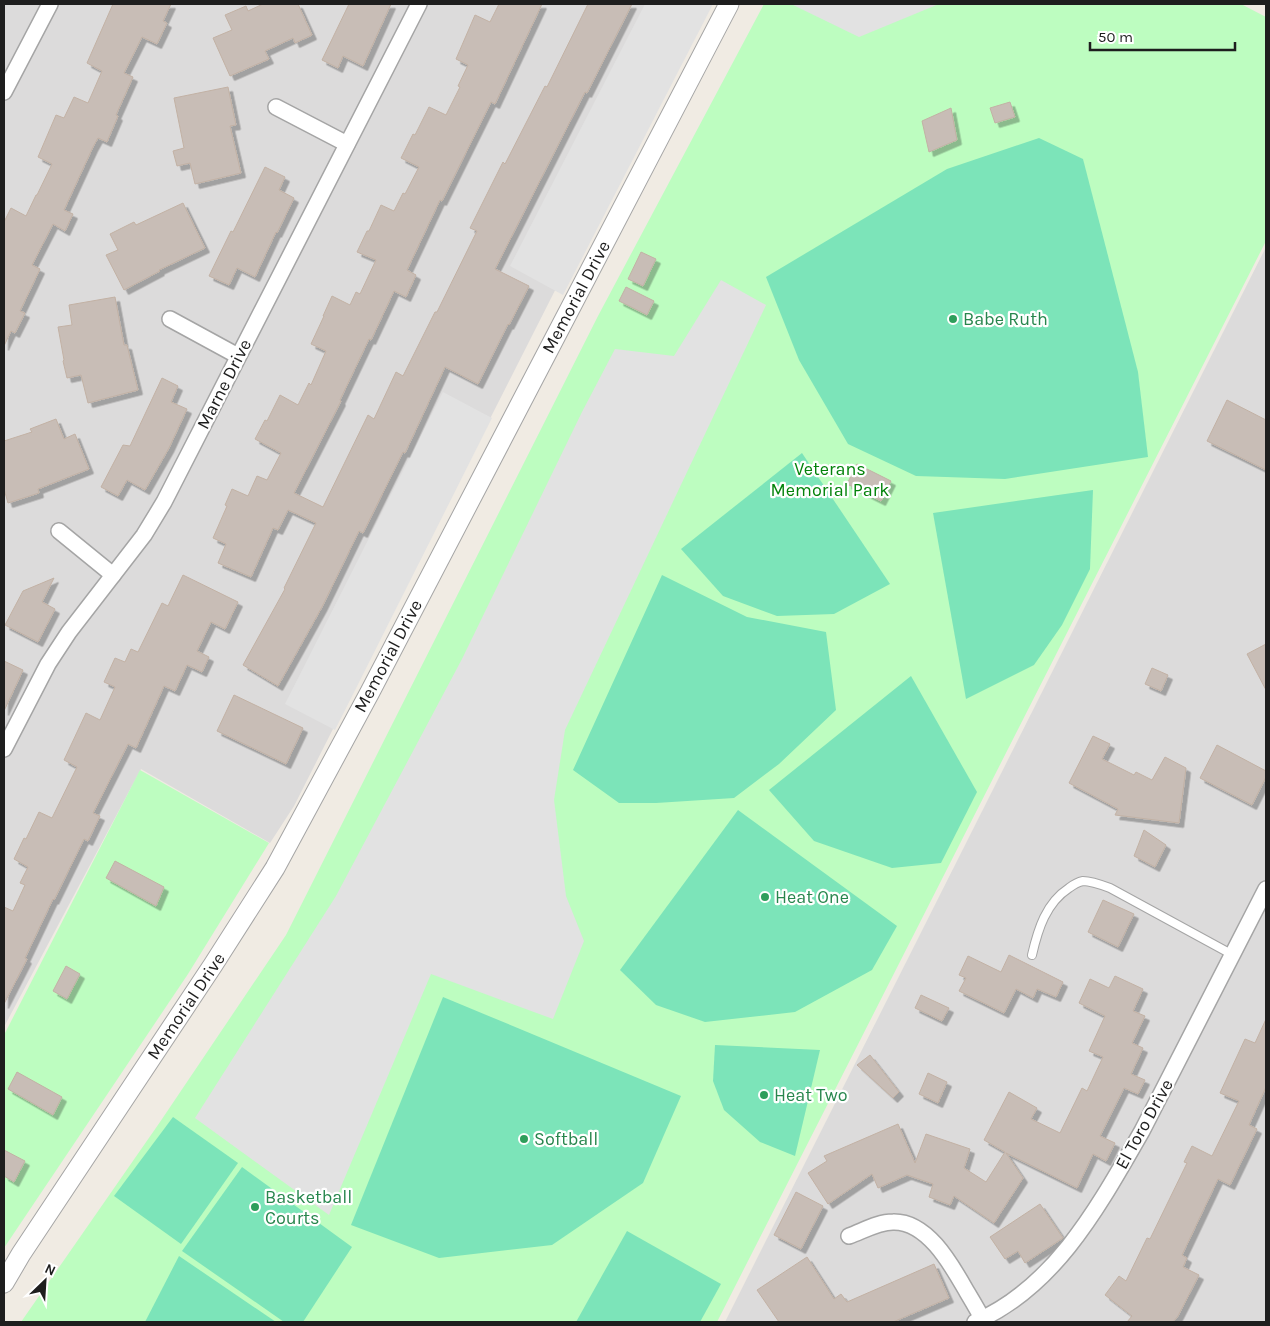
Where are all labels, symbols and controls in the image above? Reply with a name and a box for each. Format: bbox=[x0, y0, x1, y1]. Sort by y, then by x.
scale bar bbox=[1090, 20, 1235, 52]
text: 50 m bbox=[1098, 28, 1133, 46]
street label: Memorial Drive bbox=[537, 237, 615, 357]
place label: Babe Ruth bbox=[963, 308, 1048, 330]
marker: Babe Ruth bbox=[947, 313, 959, 325]
street label: Marne Drive bbox=[192, 335, 256, 433]
park label: Veterans Memorial Park bbox=[771, 458, 889, 501]
street label: Memorial Drive bbox=[349, 596, 427, 716]
place label: Heat One bbox=[775, 886, 849, 908]
marker: Heat One bbox=[759, 891, 771, 903]
street label: Memorial Drive bbox=[142, 948, 230, 1064]
street label: El Toro Drive bbox=[1110, 1075, 1178, 1173]
place label: Heat Two bbox=[774, 1084, 848, 1106]
marker: Heat Two bbox=[758, 1089, 770, 1101]
place label: Softball bbox=[534, 1128, 598, 1150]
marker: Softball bbox=[518, 1133, 530, 1145]
place label: Basketball Courts bbox=[265, 1186, 352, 1229]
marker: Basketball Courts bbox=[249, 1201, 261, 1213]
north arrow bbox=[20, 1256, 70, 1306]
text: N bbox=[42, 1260, 58, 1279]

